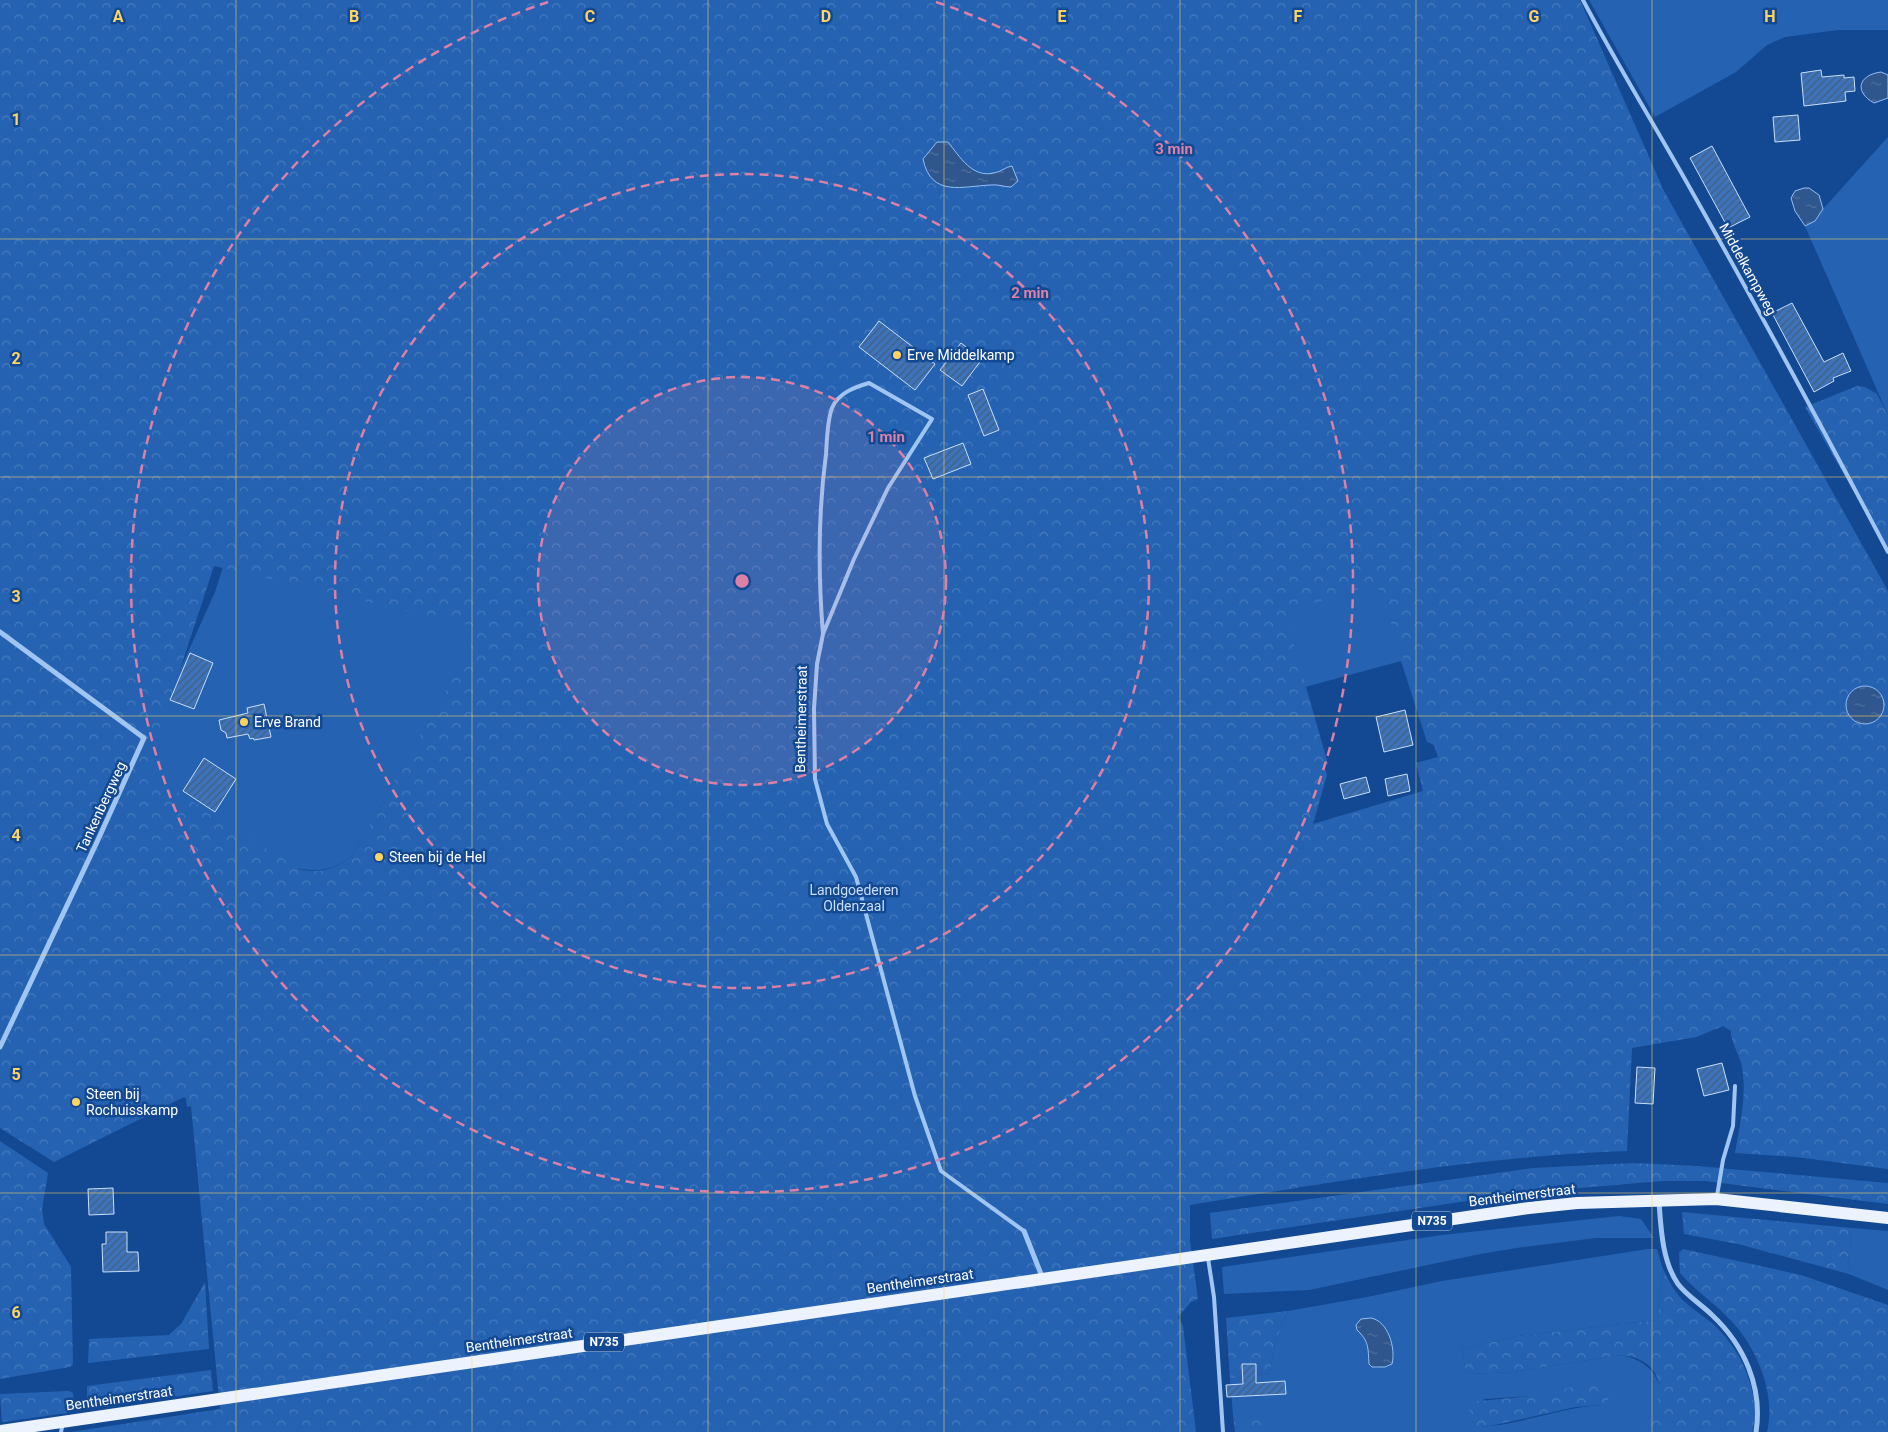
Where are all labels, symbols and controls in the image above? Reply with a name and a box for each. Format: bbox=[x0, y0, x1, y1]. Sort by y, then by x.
text: A bbox=[113, 7, 124, 26]
text: B bbox=[349, 7, 359, 26]
text: C bbox=[585, 7, 595, 26]
text: D bbox=[821, 7, 831, 26]
text: E bbox=[1058, 7, 1067, 26]
text: F bbox=[1294, 7, 1303, 26]
text: G bbox=[1529, 7, 1540, 26]
text: H bbox=[1764, 7, 1776, 26]
text: 1 bbox=[11, 110, 21, 129]
text: 3 min bbox=[1155, 140, 1193, 158]
street label: Middelkampweg bbox=[1716, 220, 1780, 318]
text: 2 min bbox=[1011, 284, 1049, 302]
place label: Erve Middelkamp bbox=[907, 347, 1015, 363]
text: 2 bbox=[11, 349, 21, 368]
marker: Erve Middelkamp bbox=[891, 349, 903, 361]
text: 1 min bbox=[867, 428, 905, 446]
centre of rings bbox=[733, 572, 751, 590]
text: 3 bbox=[11, 587, 21, 606]
street label: Bentheimerstraat bbox=[792, 665, 810, 773]
place label: Erve Brand bbox=[254, 714, 321, 730]
marker: Erve Brand bbox=[238, 716, 250, 728]
street label: Tankenbergweg bbox=[73, 759, 129, 855]
text: 4 bbox=[11, 826, 21, 845]
place label: Steen bij de Hel bbox=[389, 849, 486, 865]
marker: Steen bij de Hel bbox=[373, 851, 385, 863]
park label: Landgoederen Oldenzaal bbox=[809, 882, 899, 914]
text: 5 bbox=[11, 1065, 21, 1084]
place label: Steen bij Rochuisskamp bbox=[86, 1086, 178, 1118]
marker: Steen bij Rochuisskamp bbox=[70, 1096, 82, 1108]
street label: Bentheimerstraat bbox=[1468, 1180, 1577, 1209]
road number: N735 bbox=[1412, 1212, 1452, 1230]
street label: Bentheimerstraat bbox=[866, 1266, 975, 1296]
text: 6 bbox=[11, 1303, 21, 1322]
street label: Bentheimerstraat bbox=[465, 1325, 574, 1355]
road number: N735 bbox=[584, 1332, 624, 1351]
street label: Bentheimerstraat bbox=[65, 1383, 174, 1413]

